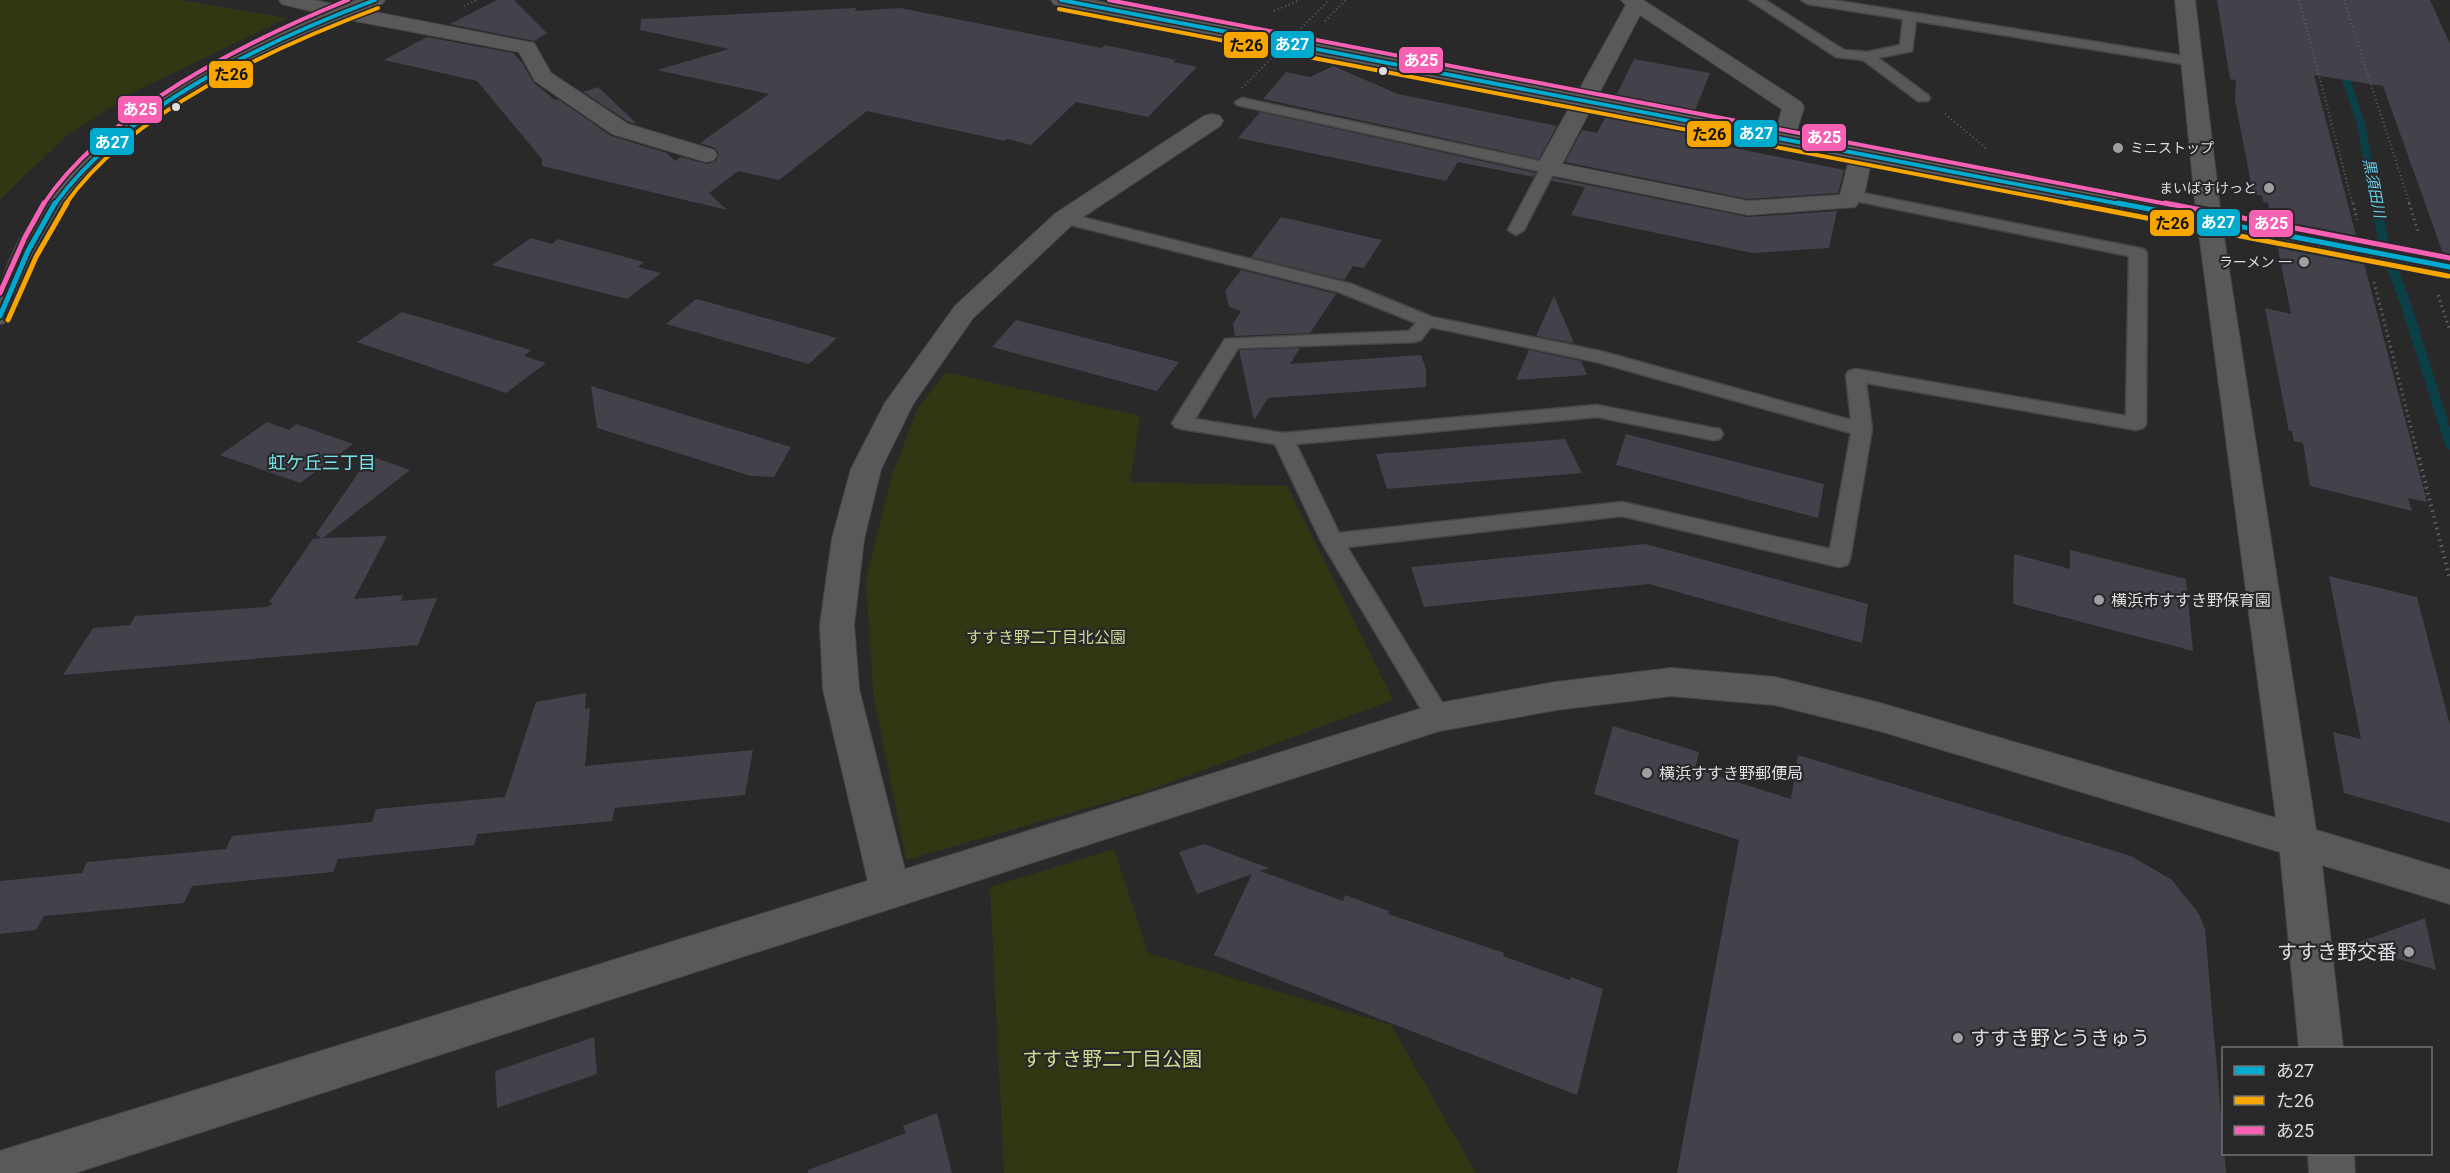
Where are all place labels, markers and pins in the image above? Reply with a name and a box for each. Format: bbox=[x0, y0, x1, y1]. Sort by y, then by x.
unlabelled marker bbox=[1377, 65, 1389, 77]
unlabelled marker bbox=[170, 101, 182, 113]
place label: ミニストップ bbox=[2130, 140, 2214, 156]
marker: ミニストップ bbox=[2111, 141, 2125, 155]
place label: まいばすけっと bbox=[2159, 180, 2257, 196]
marker: まいばすけっと bbox=[2262, 181, 2276, 195]
place label: ラーメン 一 bbox=[2219, 254, 2292, 270]
marker: ラーメン 一 bbox=[2297, 255, 2311, 269]
place label: 横浜市すすき野保育園 bbox=[2111, 591, 2271, 610]
marker: 横浜市すすき野保育園 bbox=[2092, 593, 2106, 607]
place label: 横浜すすき野郵便局 bbox=[1659, 764, 1803, 783]
marker: 横浜すすき野郵便局 bbox=[1640, 766, 1654, 780]
place label: すすき野交番 bbox=[2277, 940, 2397, 964]
marker: すすき野交番 bbox=[2402, 945, 2416, 959]
place label: すすき野とうきゅう bbox=[1970, 1026, 2150, 1050]
marker: すすき野とうきゅう bbox=[1951, 1031, 1965, 1045]

